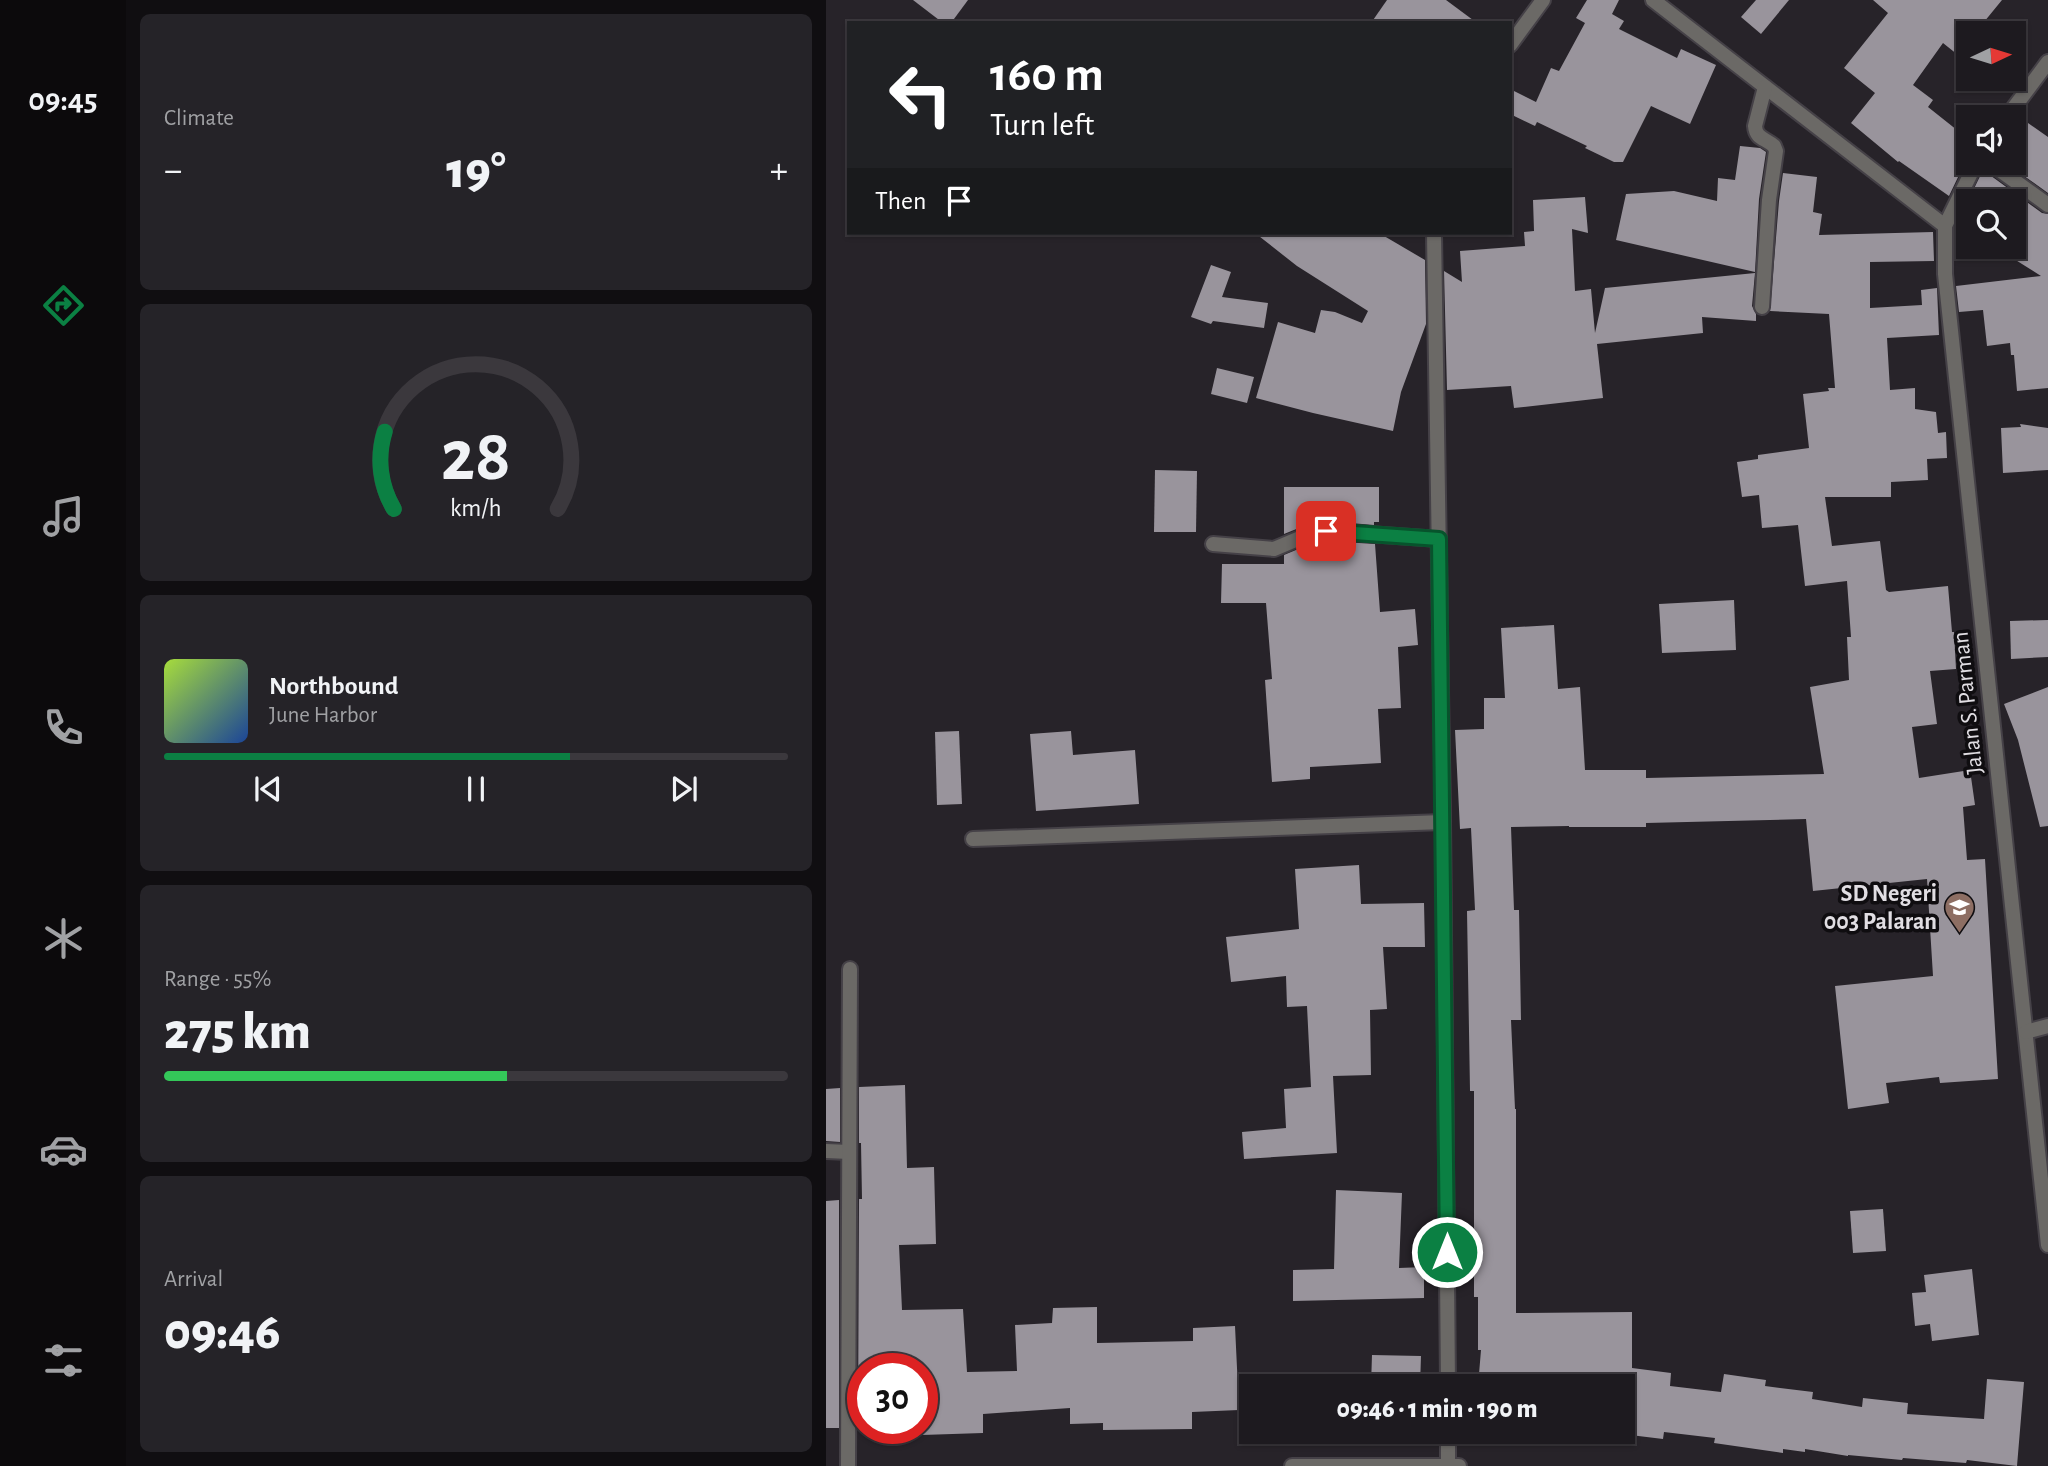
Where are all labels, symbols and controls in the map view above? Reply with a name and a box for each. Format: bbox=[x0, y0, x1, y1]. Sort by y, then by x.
north arrow bbox=[1956, 21, 2026, 91]
map controls bbox=[1956, 21, 2026, 259]
icon: left bbox=[875, 49, 966, 140]
text: 160 m bbox=[990, 51, 1104, 100]
text: 09:45 bbox=[28, 84, 98, 116]
button: sound bbox=[1956, 105, 2026, 175]
text: Climate bbox=[164, 107, 234, 130]
text: Turn left bbox=[990, 109, 1094, 141]
text: 19° bbox=[446, 145, 506, 197]
text: − bbox=[164, 152, 182, 190]
text: + bbox=[770, 152, 788, 190]
icon: arrive bbox=[940, 182, 978, 220]
text: Then bbox=[875, 188, 926, 214]
button: search bbox=[1956, 189, 2026, 259]
icon: directions bbox=[39, 281, 88, 330]
text: 28 bbox=[441, 421, 511, 494]
icon: music bbox=[39, 492, 88, 541]
text: km/h bbox=[450, 495, 502, 520]
pin bbox=[1296, 501, 1356, 561]
icon: arrive bbox=[1307, 512, 1345, 550]
street label: Jalan S. Parman bbox=[1949, 630, 1987, 776]
text: Northbound bbox=[269, 673, 398, 699]
icon: phone bbox=[39, 703, 88, 752]
text: June Harbor bbox=[269, 704, 377, 727]
icon: previous bbox=[249, 770, 287, 808]
icon: pause bbox=[457, 770, 495, 808]
icon: next bbox=[665, 770, 703, 808]
place label: SD Negeri 003 Palaran bbox=[1824, 882, 1937, 934]
school or university icon: SD Negeri 003 Palaran bbox=[1943, 891, 1977, 935]
icon: climate bbox=[39, 914, 88, 963]
text: Range · 55% bbox=[164, 968, 271, 991]
text: 275 km bbox=[164, 1006, 311, 1058]
icon: car bbox=[39, 1125, 88, 1174]
position arrow bbox=[1410, 1215, 1484, 1289]
text: Arrival bbox=[164, 1268, 223, 1291]
text: 09:46 bbox=[164, 1306, 280, 1358]
icon: filters bbox=[39, 1336, 88, 1385]
speed limit sign: 30 bbox=[847, 1353, 938, 1444]
text: 09:46 · 1 min · 190 m bbox=[1336, 1396, 1538, 1422]

